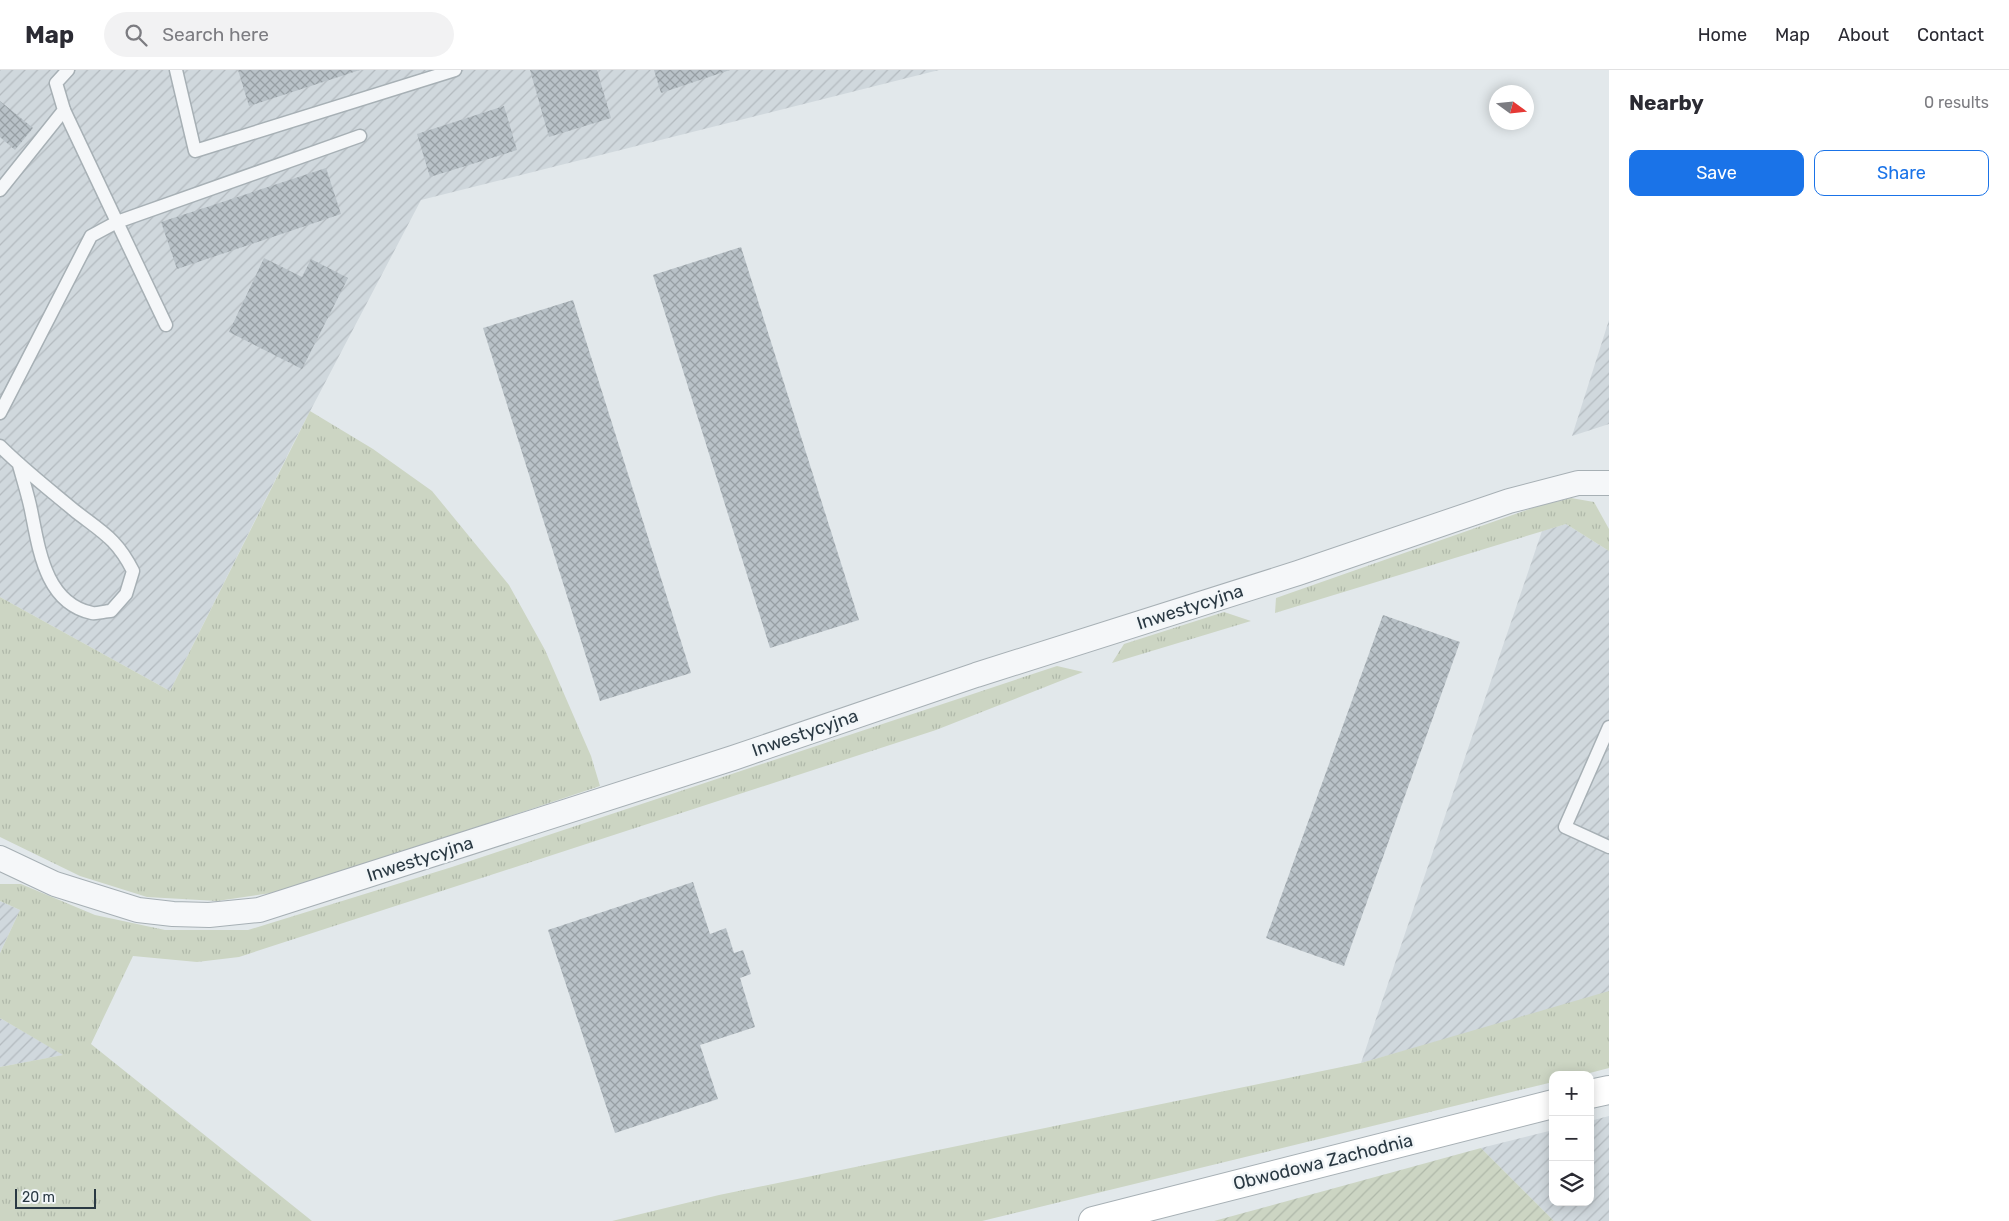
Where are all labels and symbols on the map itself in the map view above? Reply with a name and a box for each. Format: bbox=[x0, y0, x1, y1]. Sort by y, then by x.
north arrow bbox=[1489, 85, 1534, 130]
street label: Inwestycyjna bbox=[1134, 579, 1246, 635]
street label: Inwestycyjna bbox=[749, 705, 861, 761]
street label: Inwestycyjna bbox=[364, 831, 476, 887]
street label: Obwodowa Zachodnia bbox=[1231, 1129, 1415, 1195]
scale bar bbox=[15, 1186, 96, 1209]

